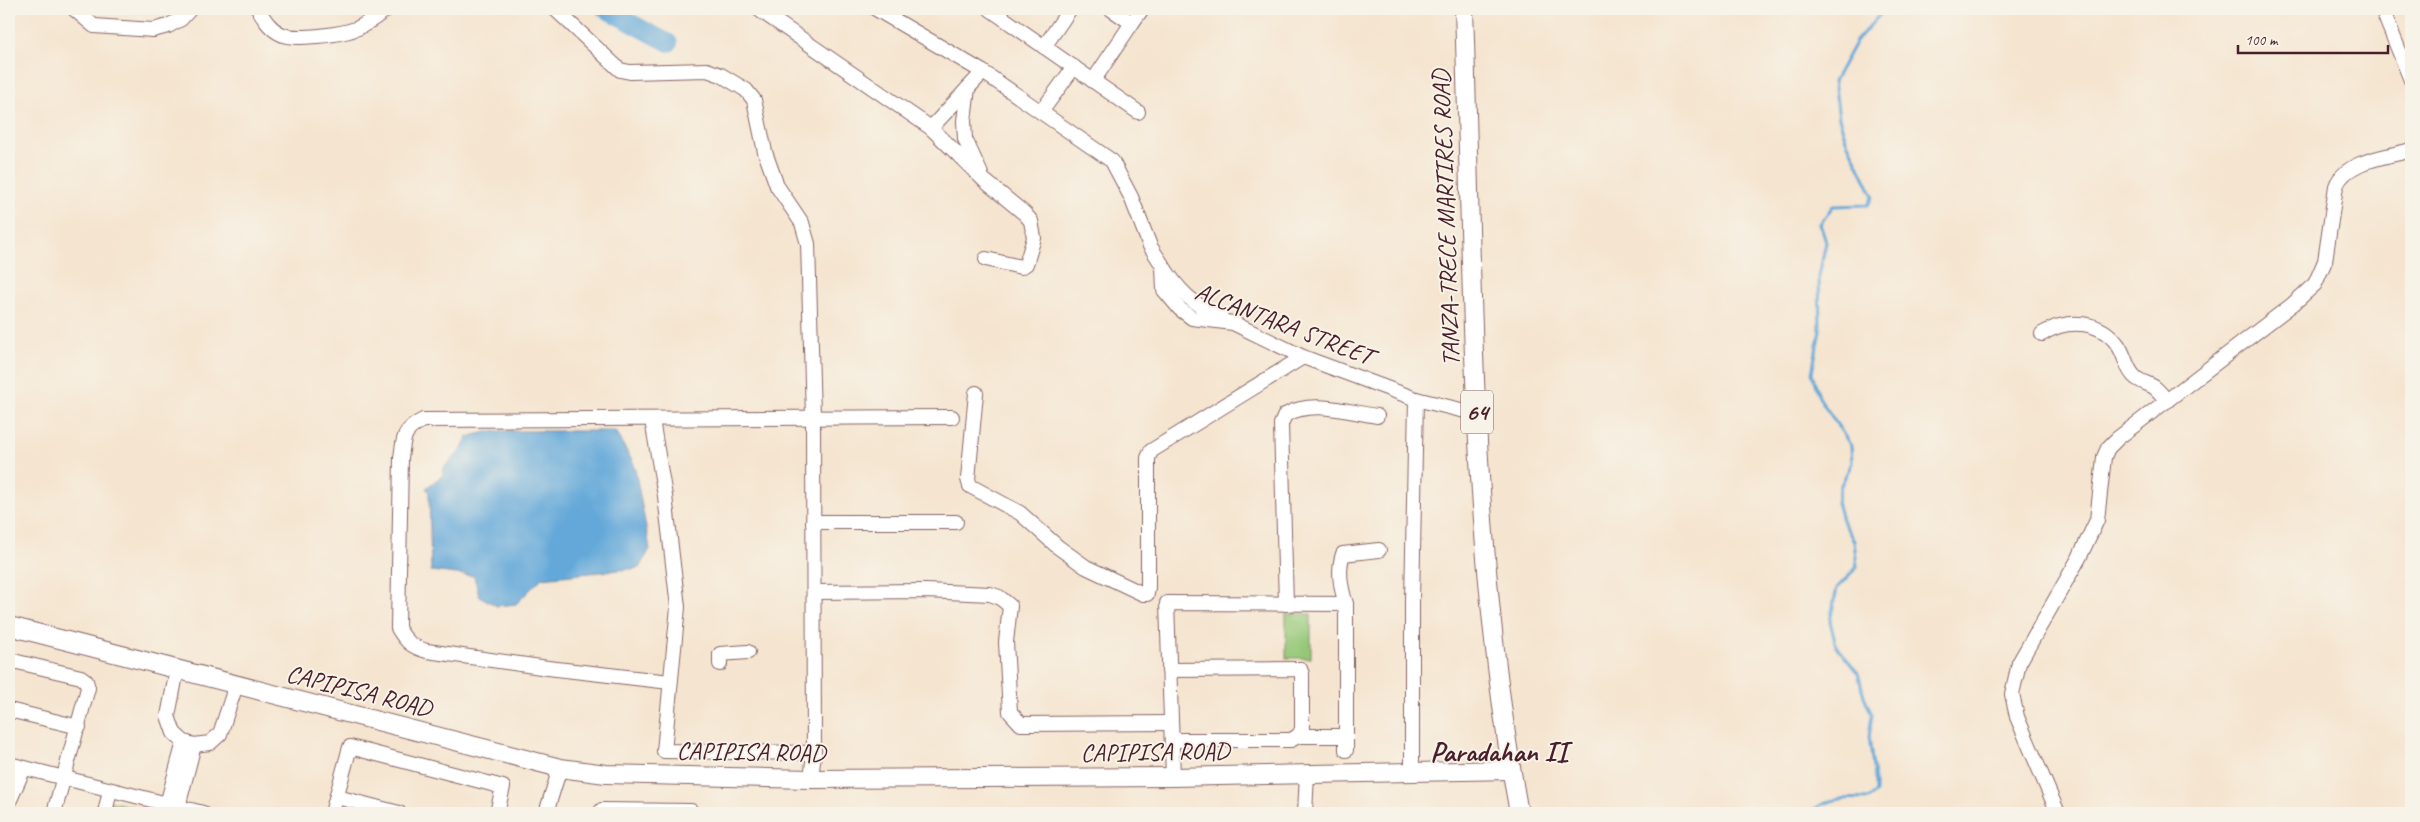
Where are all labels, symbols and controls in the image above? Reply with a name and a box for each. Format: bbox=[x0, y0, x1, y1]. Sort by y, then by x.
scale bar bbox=[2238, 22, 2388, 54]
text: 100 m bbox=[2245, 31, 2279, 50]
street label: TANZA-TRECE MARTIRES ROAD bbox=[1425, 67, 1467, 367]
street label: ALCANTARA STREET bbox=[1191, 275, 1383, 375]
road number: 64 bbox=[1461, 391, 1493, 434]
street label: CAPIPISA ROAD bbox=[283, 658, 437, 725]
district label: Paradahan II bbox=[1430, 734, 1573, 769]
street label: CAPIPISA ROAD bbox=[676, 735, 828, 769]
street label: CAPIPISA ROAD bbox=[1080, 735, 1232, 769]

